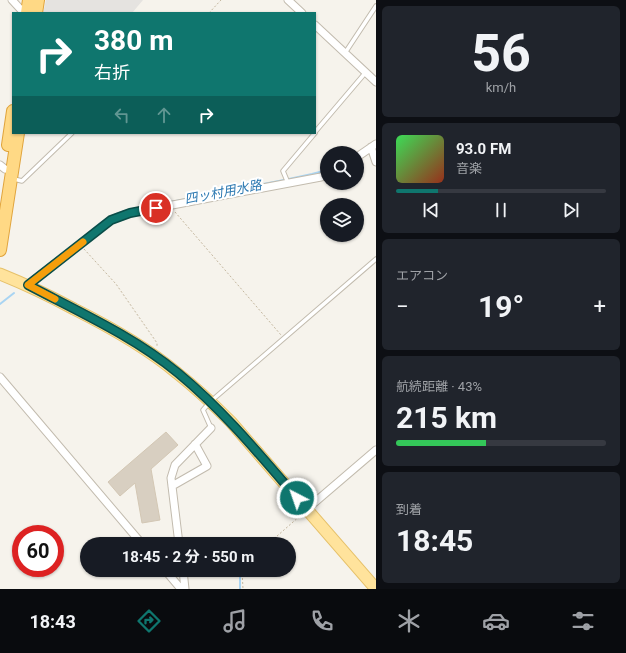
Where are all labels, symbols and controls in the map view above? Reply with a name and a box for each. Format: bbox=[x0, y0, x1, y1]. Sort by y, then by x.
text: 56 bbox=[471, 23, 531, 84]
text: 380 m bbox=[94, 24, 173, 57]
icon: right bbox=[28, 28, 80, 80]
text: 右折 bbox=[94, 62, 130, 83]
text: km/h bbox=[486, 80, 516, 95]
icon: left bbox=[111, 104, 133, 126]
icon: ahead bbox=[153, 104, 175, 126]
icon: right bbox=[195, 104, 217, 126]
text: 93.0 FM bbox=[456, 140, 511, 158]
map controls bbox=[320, 146, 364, 242]
button: search bbox=[320, 146, 364, 190]
text: 音楽 bbox=[456, 161, 482, 176]
water label: 四ッ村用水路 bbox=[183, 177, 264, 207]
pin bbox=[139, 191, 173, 225]
icon: arrive bbox=[145, 197, 167, 219]
button: layers bbox=[320, 198, 364, 242]
icon: previous bbox=[420, 199, 442, 221]
icon: pause bbox=[490, 199, 512, 221]
icon: next bbox=[560, 199, 582, 221]
text: エアコン bbox=[396, 268, 448, 283]
text: 19° bbox=[478, 289, 524, 324]
text: − bbox=[396, 294, 409, 319]
text: + bbox=[594, 294, 606, 319]
text: 航続距離 · 43% bbox=[396, 379, 482, 394]
text: 215 km bbox=[396, 400, 497, 435]
position arrow bbox=[276, 477, 318, 519]
text: 到着 bbox=[396, 502, 422, 517]
text: 18:45 bbox=[396, 523, 473, 558]
speed limit sign: 60 bbox=[12, 525, 64, 577]
text: 18:45 · 2 分 · 550 m bbox=[122, 548, 254, 566]
icon: directions bbox=[135, 607, 163, 635]
icon: music bbox=[221, 607, 249, 635]
icon: phone bbox=[308, 607, 336, 635]
icon: climate bbox=[395, 607, 423, 635]
icon: car bbox=[482, 607, 510, 635]
icon: filters bbox=[569, 607, 597, 635]
text: 18:43 bbox=[29, 611, 76, 632]

